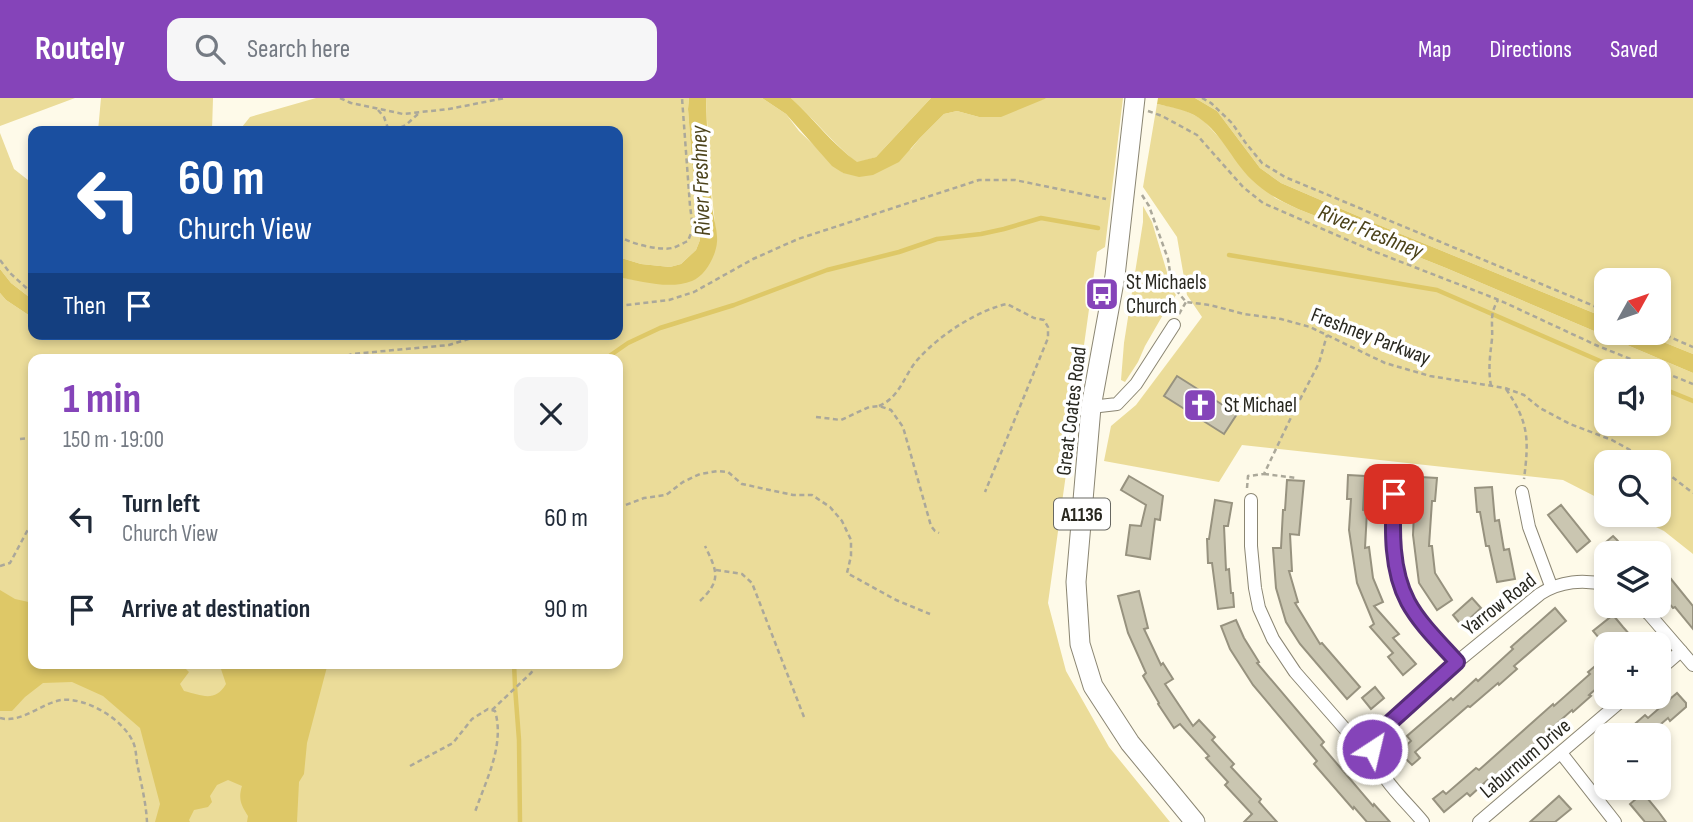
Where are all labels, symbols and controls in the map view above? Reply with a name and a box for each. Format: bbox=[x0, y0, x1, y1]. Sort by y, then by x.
search box bbox=[167, 18, 657, 81]
text: Routely bbox=[35, 29, 125, 69]
icon: search bbox=[191, 30, 229, 68]
text: Search here bbox=[247, 34, 350, 65]
text: Map bbox=[1418, 35, 1451, 64]
text: Directions bbox=[1489, 35, 1572, 64]
text: Saved bbox=[1610, 35, 1658, 64]
water label: River Freshney bbox=[685, 124, 717, 237]
text: 60 m bbox=[178, 150, 265, 209]
icon: left bbox=[63, 154, 154, 245]
water label: River Freshney bbox=[1314, 198, 1428, 266]
text: Church View bbox=[178, 210, 312, 249]
north arrow bbox=[1594, 268, 1671, 345]
map controls bbox=[1594, 268, 1671, 800]
place label: St Michaels Church bbox=[1126, 270, 1206, 319]
bus stop icon: St Michaels Church bbox=[1083, 275, 1121, 313]
icon: arrive bbox=[120, 287, 158, 325]
text: Then bbox=[63, 291, 106, 322]
street label: Freshney Parkway bbox=[1308, 302, 1434, 371]
street label: Great Coates Road bbox=[1051, 345, 1092, 477]
button: sound bbox=[1594, 359, 1671, 436]
text: 1 min bbox=[63, 374, 141, 425]
button: close bbox=[514, 377, 588, 451]
church icon: St Michael bbox=[1181, 386, 1219, 424]
place label: St Michael bbox=[1224, 393, 1297, 418]
text: 150 m · 19:00 bbox=[63, 426, 164, 454]
button: search bbox=[1594, 450, 1671, 527]
pin bbox=[1364, 464, 1424, 524]
icon: arrive bbox=[1375, 475, 1413, 513]
text: Turn left bbox=[122, 489, 200, 520]
road number: A1136 bbox=[1054, 498, 1110, 530]
icon: left bbox=[63, 500, 101, 538]
text: 60 m bbox=[544, 503, 588, 534]
text: Church View bbox=[122, 520, 218, 548]
button: layers bbox=[1594, 541, 1671, 618]
street label: Yarrow Road bbox=[1458, 568, 1541, 641]
icon: arrive bbox=[63, 591, 101, 629]
text: Arrive at destination bbox=[122, 594, 310, 625]
text: 90 m bbox=[544, 594, 588, 625]
button: + bbox=[1594, 632, 1671, 709]
position arrow bbox=[1335, 712, 1409, 786]
street label: Laburnum Drive bbox=[1475, 713, 1576, 804]
button: − bbox=[1594, 723, 1671, 800]

